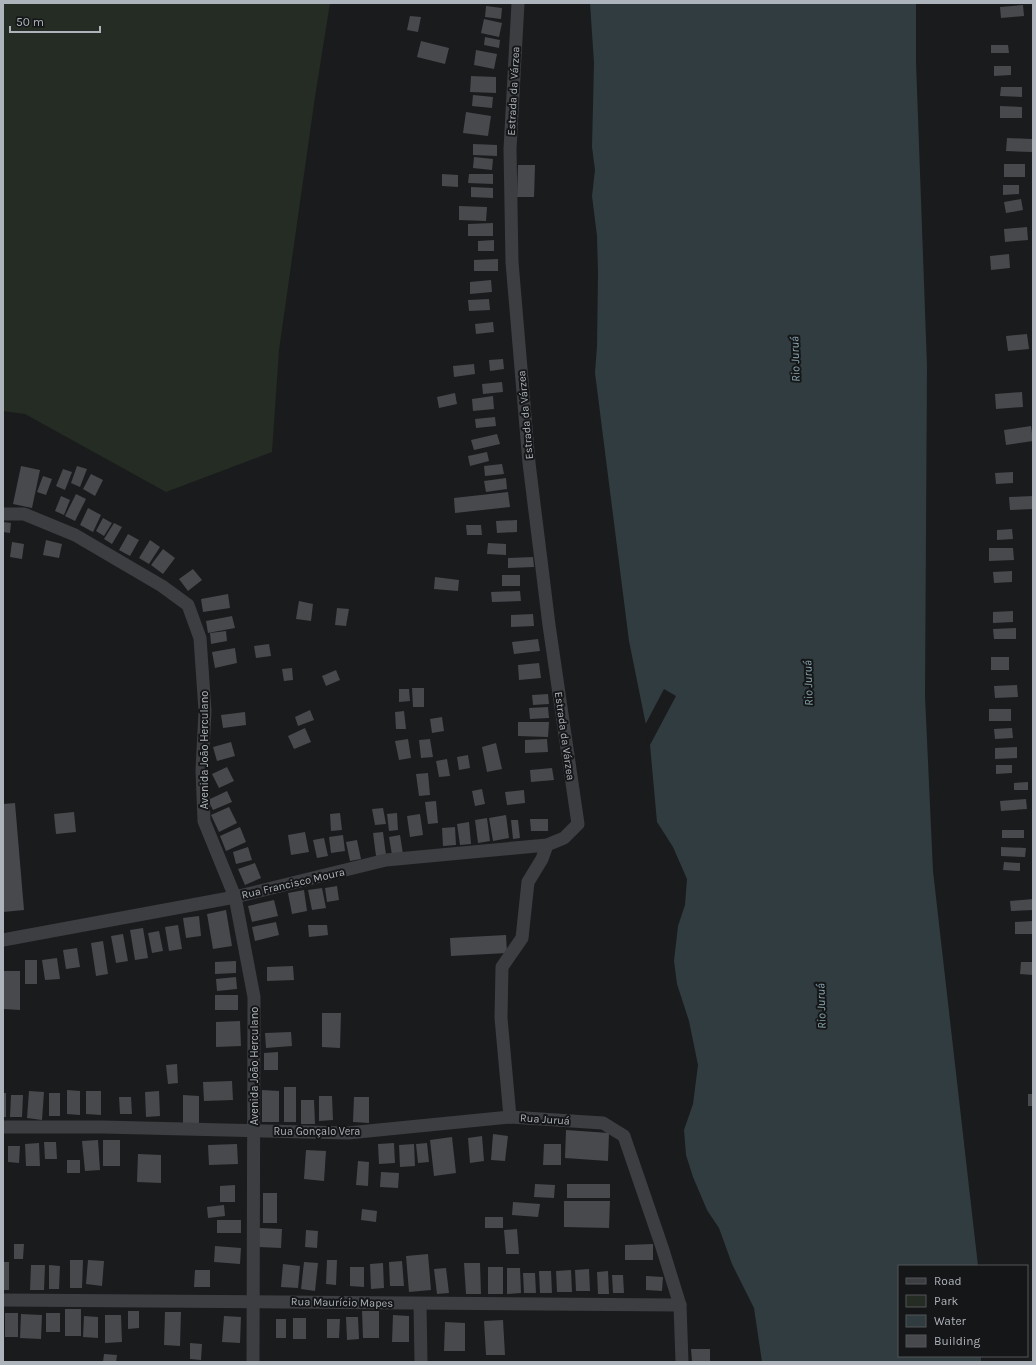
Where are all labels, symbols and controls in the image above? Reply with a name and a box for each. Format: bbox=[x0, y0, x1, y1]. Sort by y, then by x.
scale bar bbox=[10, 8, 100, 34]
text: 50 m bbox=[16, 15, 44, 29]
street label: Estrada da Várzea bbox=[505, 46, 522, 136]
water label: Rio Juruá bbox=[787, 336, 803, 382]
street label: Estrada da Várzea bbox=[515, 370, 536, 460]
water label: Rio Juruá bbox=[800, 660, 816, 706]
street label: Avenida João Herculano bbox=[198, 691, 211, 809]
street label: Estrada da Várzea bbox=[552, 691, 577, 781]
street label: Rua Francisco Moura bbox=[240, 865, 346, 902]
water label: Rio Juruá bbox=[813, 983, 829, 1029]
street label: Avenida João Herculano bbox=[248, 1007, 261, 1125]
street label: Rua Juruá bbox=[520, 1111, 570, 1128]
street label: Rua Gonçalo Vera bbox=[274, 1125, 360, 1138]
legend bbox=[898, 1265, 1028, 1357]
text: Road bbox=[934, 1274, 962, 1288]
text: Park bbox=[934, 1294, 959, 1308]
street label: Rua Maurício Mapes bbox=[291, 1295, 393, 1310]
text: Water bbox=[934, 1314, 967, 1328]
text: Building bbox=[934, 1334, 981, 1348]

